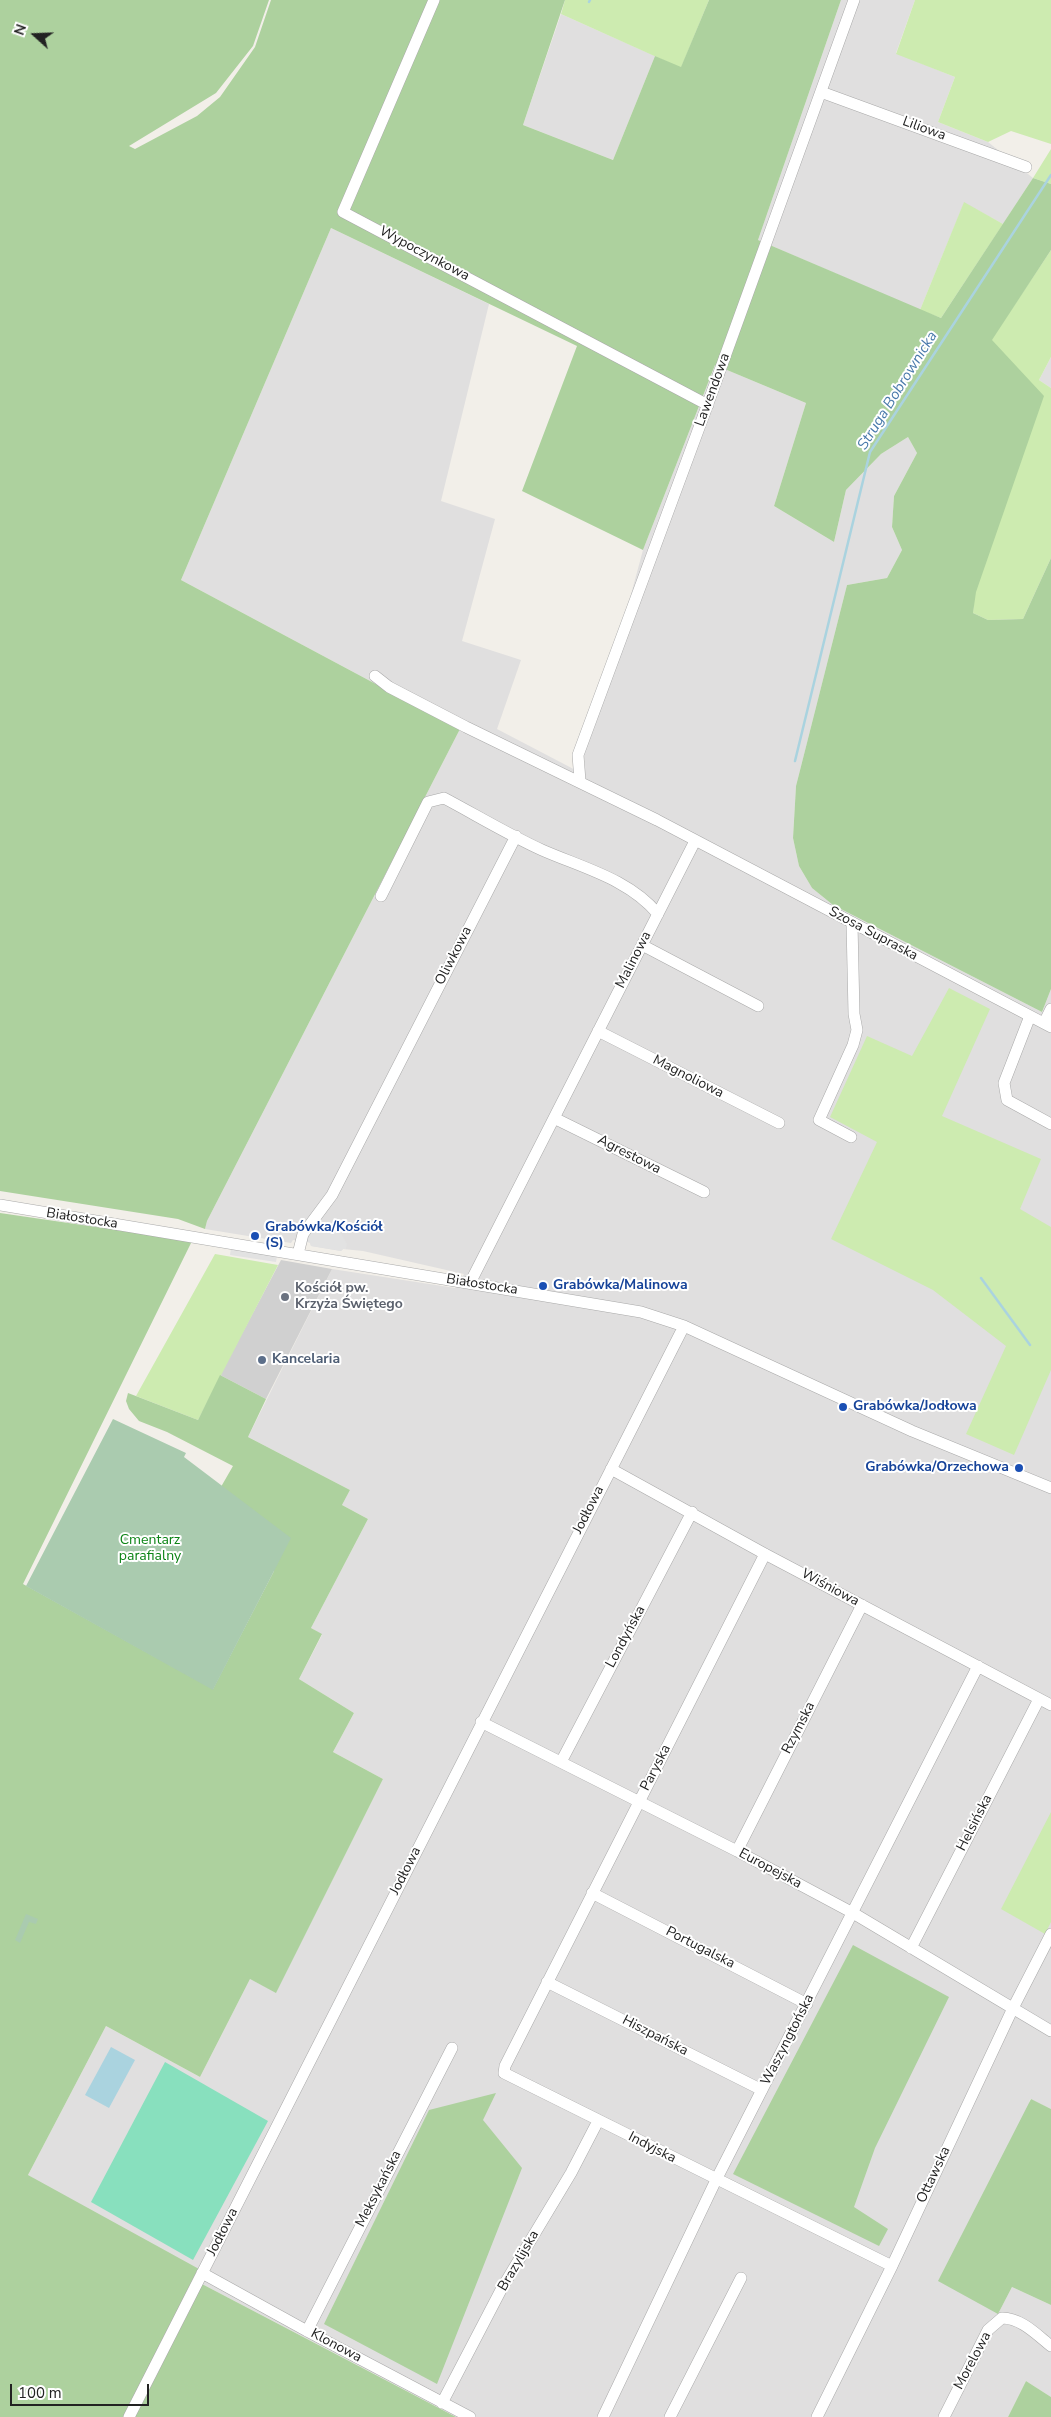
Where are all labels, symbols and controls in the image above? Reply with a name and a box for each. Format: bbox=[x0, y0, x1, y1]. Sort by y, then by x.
north arrow bbox=[10, 10, 60, 60]
text: N bbox=[10, 22, 31, 38]
street label: Liliowa bbox=[900, 113, 948, 145]
street label: Wypoczynkowa bbox=[376, 223, 472, 285]
water label: Struga Bobrownicka bbox=[854, 328, 942, 454]
street label: Lawendowa bbox=[692, 351, 734, 429]
street label: Szosa Supraska bbox=[826, 903, 920, 965]
street label: Oliwkowa bbox=[432, 924, 476, 988]
street label: Malinowa bbox=[613, 929, 655, 991]
street label: Magnoliowa bbox=[650, 1052, 726, 1102]
street label: Agrestowa bbox=[594, 1132, 664, 1178]
street label: Białostocka bbox=[45, 1205, 119, 1233]
place label: Grabówka/Kościół (S) bbox=[265, 1220, 383, 1252]
marker: Grabówka/Kościół (S) bbox=[249, 1230, 261, 1242]
street label: Białostocka bbox=[445, 1271, 519, 1299]
place label: Grabówka/Malinowa bbox=[553, 1278, 688, 1294]
marker: Grabówka/Malinowa bbox=[537, 1280, 549, 1292]
place label: Kościół pw. Krzyża Świętego bbox=[295, 1281, 403, 1314]
marker: Kościół pw. Krzyża Świętego bbox=[279, 1291, 291, 1303]
place label: Kancelaria bbox=[272, 1352, 340, 1368]
marker: Kancelaria bbox=[256, 1354, 268, 1366]
place label: Grabówka/Jodłowa bbox=[853, 1399, 977, 1415]
marker: Grabówka/Jodłowa bbox=[837, 1401, 849, 1413]
place label: Grabówka/Orzechowa bbox=[865, 1460, 1009, 1476]
marker: Grabówka/Orzechowa bbox=[1013, 1462, 1025, 1474]
street label: Jodłowa bbox=[570, 1483, 608, 1537]
park label: Cmentarz parafialny bbox=[119, 1533, 181, 1565]
street label: Wiśniowa bbox=[798, 1566, 862, 1610]
street label: Londyńska bbox=[603, 1603, 649, 1671]
street label: Rzymska bbox=[779, 1699, 819, 1757]
street label: Paryska bbox=[637, 1742, 675, 1794]
street label: Helsińska bbox=[954, 1792, 996, 1854]
street label: Jodłowa bbox=[387, 1844, 425, 1898]
street label: Europejska bbox=[736, 1845, 804, 1893]
street label: Portugalska bbox=[663, 1923, 737, 1973]
street label: Waszyngtońska bbox=[758, 1992, 818, 2088]
street label: Hiszpańska bbox=[619, 2012, 691, 2060]
street label: Indyjska bbox=[625, 2129, 679, 2167]
street label: Ottawska bbox=[914, 2144, 954, 2206]
street label: Meksykańska bbox=[353, 2148, 405, 2230]
street label: Jodłowa bbox=[204, 2205, 242, 2259]
street label: Brazylijska bbox=[495, 2228, 543, 2294]
street label: Klonowa bbox=[308, 2326, 364, 2366]
street label: Morelowa bbox=[951, 2329, 995, 2393]
scale bar bbox=[12, 2374, 151, 2406]
text: 100 m bbox=[18, 2383, 62, 2403]

